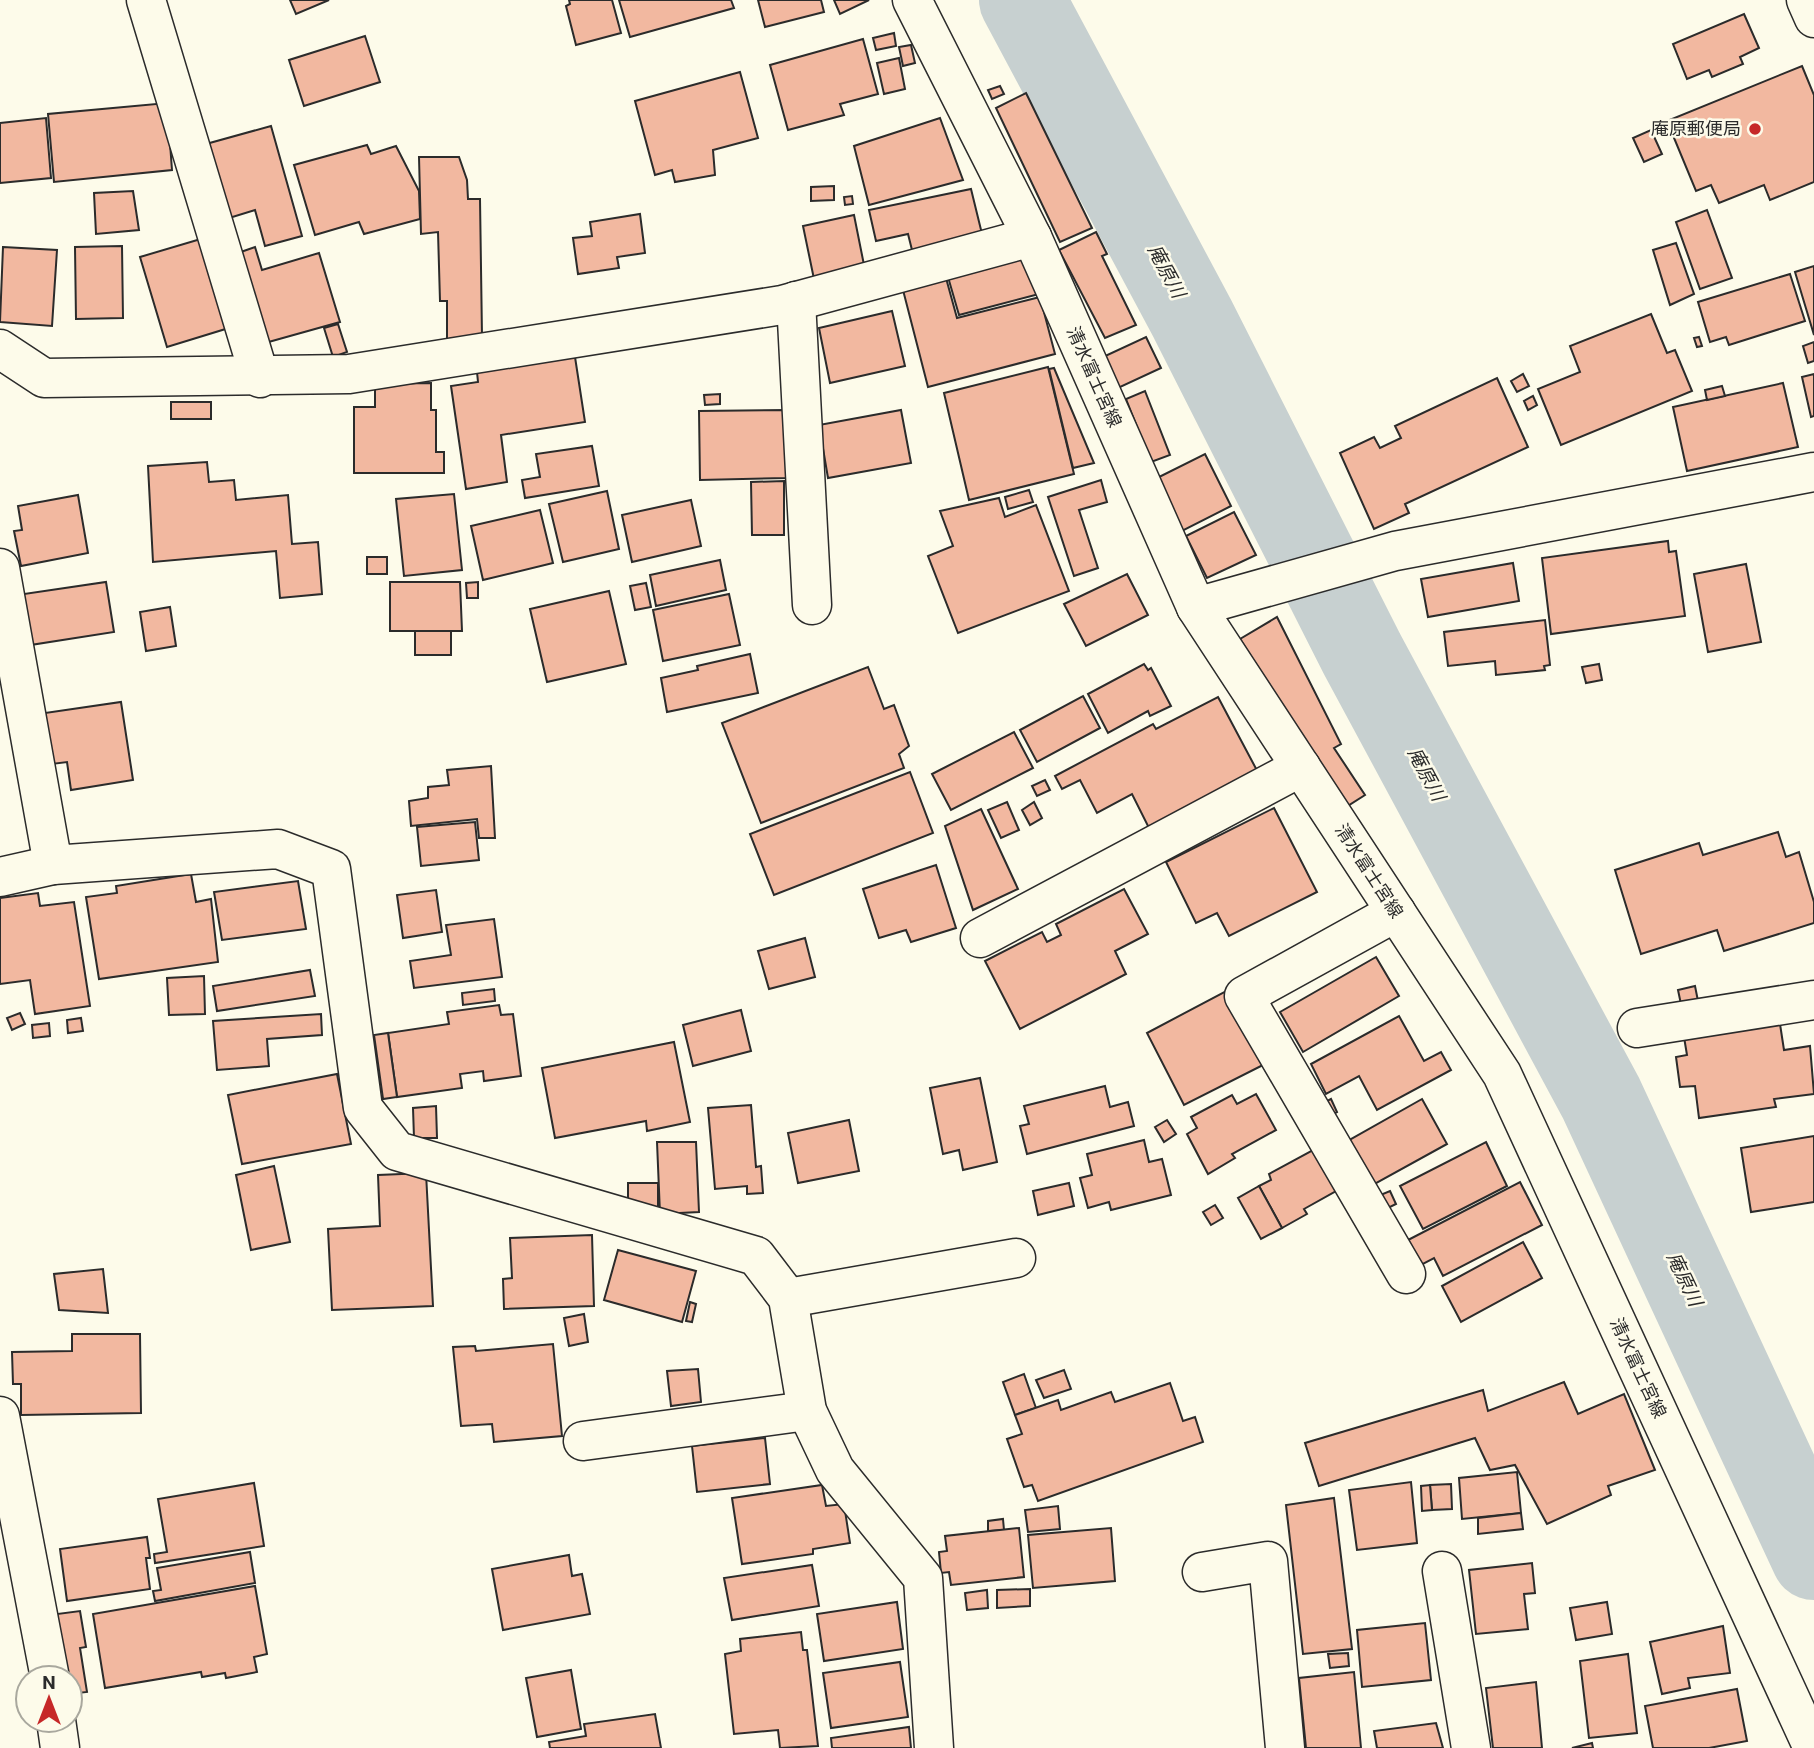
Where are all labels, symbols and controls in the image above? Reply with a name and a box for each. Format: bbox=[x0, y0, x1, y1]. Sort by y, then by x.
place label: 庵原郵便局 bbox=[1651, 118, 1741, 139]
marker: 庵原郵便局 bbox=[1747, 121, 1763, 137]
water label: 庵原川 bbox=[1143, 241, 1191, 304]
street label: 清水富士宮線 bbox=[1063, 323, 1126, 430]
water label: 庵原川 bbox=[1403, 744, 1451, 807]
street label: 清水富士宮線 bbox=[1331, 820, 1408, 922]
water label: 庵原川 bbox=[1662, 1249, 1708, 1312]
street label: 清水富士宮線 bbox=[1606, 1314, 1671, 1421]
north arrow bbox=[14, 1664, 84, 1734]
text: N bbox=[42, 1671, 56, 1694]

